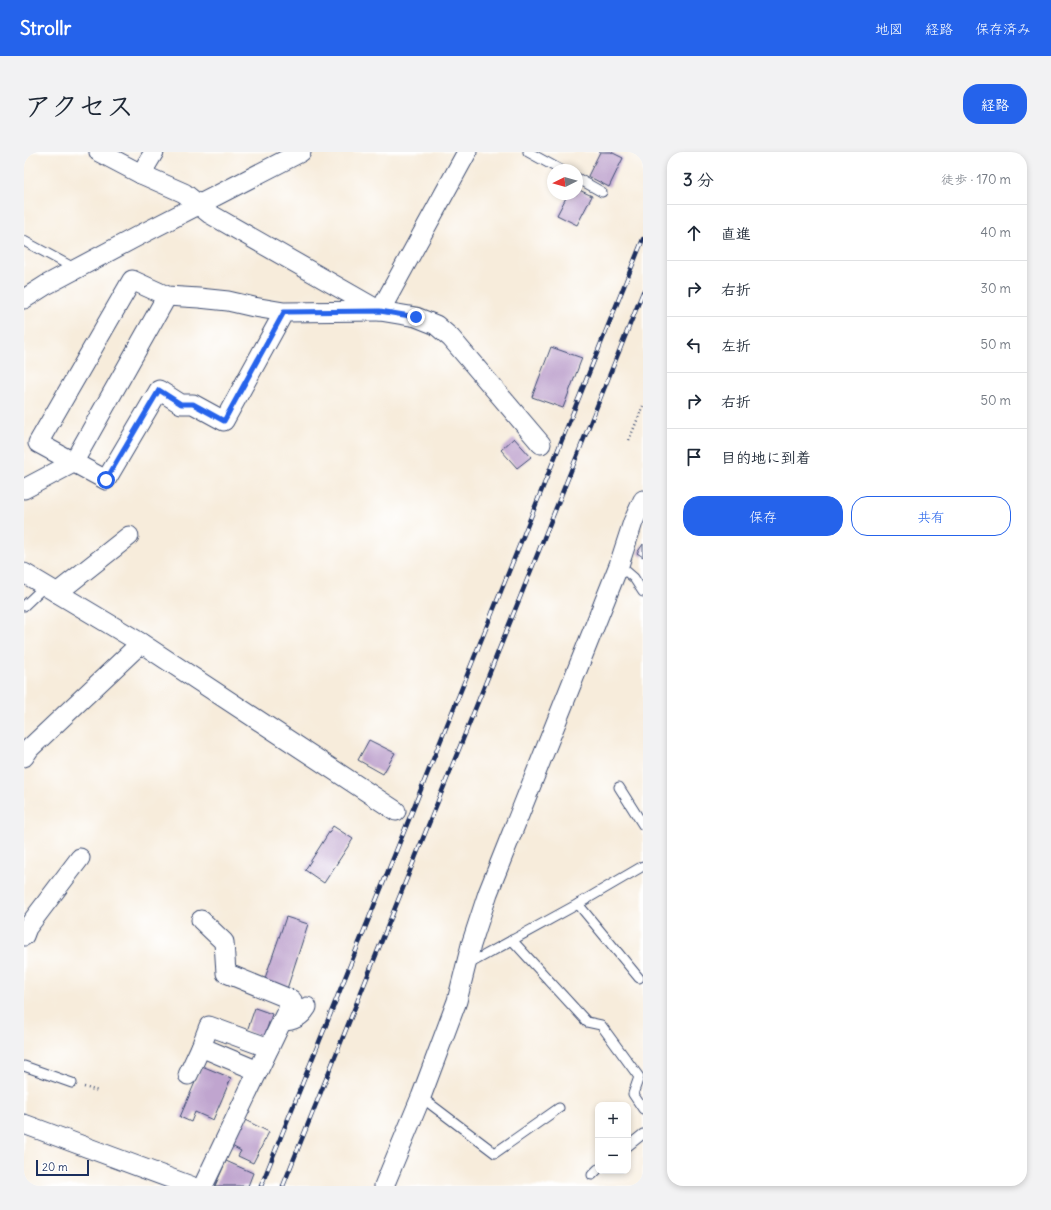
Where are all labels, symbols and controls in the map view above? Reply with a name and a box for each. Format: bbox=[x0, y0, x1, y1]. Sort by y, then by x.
text: Strollr bbox=[20, 16, 71, 40]
text: 地図 bbox=[875, 20, 903, 38]
text: 経路 bbox=[925, 20, 953, 38]
text: 保存済み bbox=[975, 20, 1031, 38]
button: 経路 bbox=[963, 84, 1027, 124]
text: アクセス bbox=[24, 88, 134, 124]
north arrow bbox=[547, 164, 583, 200]
text: 3 分 bbox=[683, 169, 714, 191]
text: 徒歩 · 170 m bbox=[941, 171, 1011, 188]
icon: ahead bbox=[683, 222, 705, 244]
text: 直進 bbox=[721, 224, 751, 243]
text: 40 m bbox=[980, 224, 1011, 241]
icon: right bbox=[683, 278, 705, 300]
text: 右折 bbox=[721, 280, 751, 299]
text: 30 m bbox=[981, 280, 1011, 297]
route end bbox=[407, 308, 425, 326]
icon: left bbox=[683, 334, 705, 356]
text: 左折 bbox=[721, 336, 751, 355]
text: 50 m bbox=[980, 336, 1011, 353]
icon: right bbox=[683, 390, 705, 412]
text: 右折 bbox=[721, 392, 751, 411]
text: 50 m bbox=[980, 392, 1011, 409]
icon: arrive bbox=[683, 446, 705, 468]
text: 目的地に到着 bbox=[721, 448, 811, 467]
route start bbox=[97, 471, 115, 489]
button: 保存 bbox=[683, 496, 843, 536]
button: 共有 bbox=[851, 496, 1011, 536]
map controls bbox=[595, 1102, 631, 1174]
button: + bbox=[595, 1102, 631, 1138]
button: − bbox=[595, 1138, 631, 1174]
scale bar bbox=[36, 1158, 89, 1177]
text: 20 m bbox=[42, 1160, 68, 1174]

